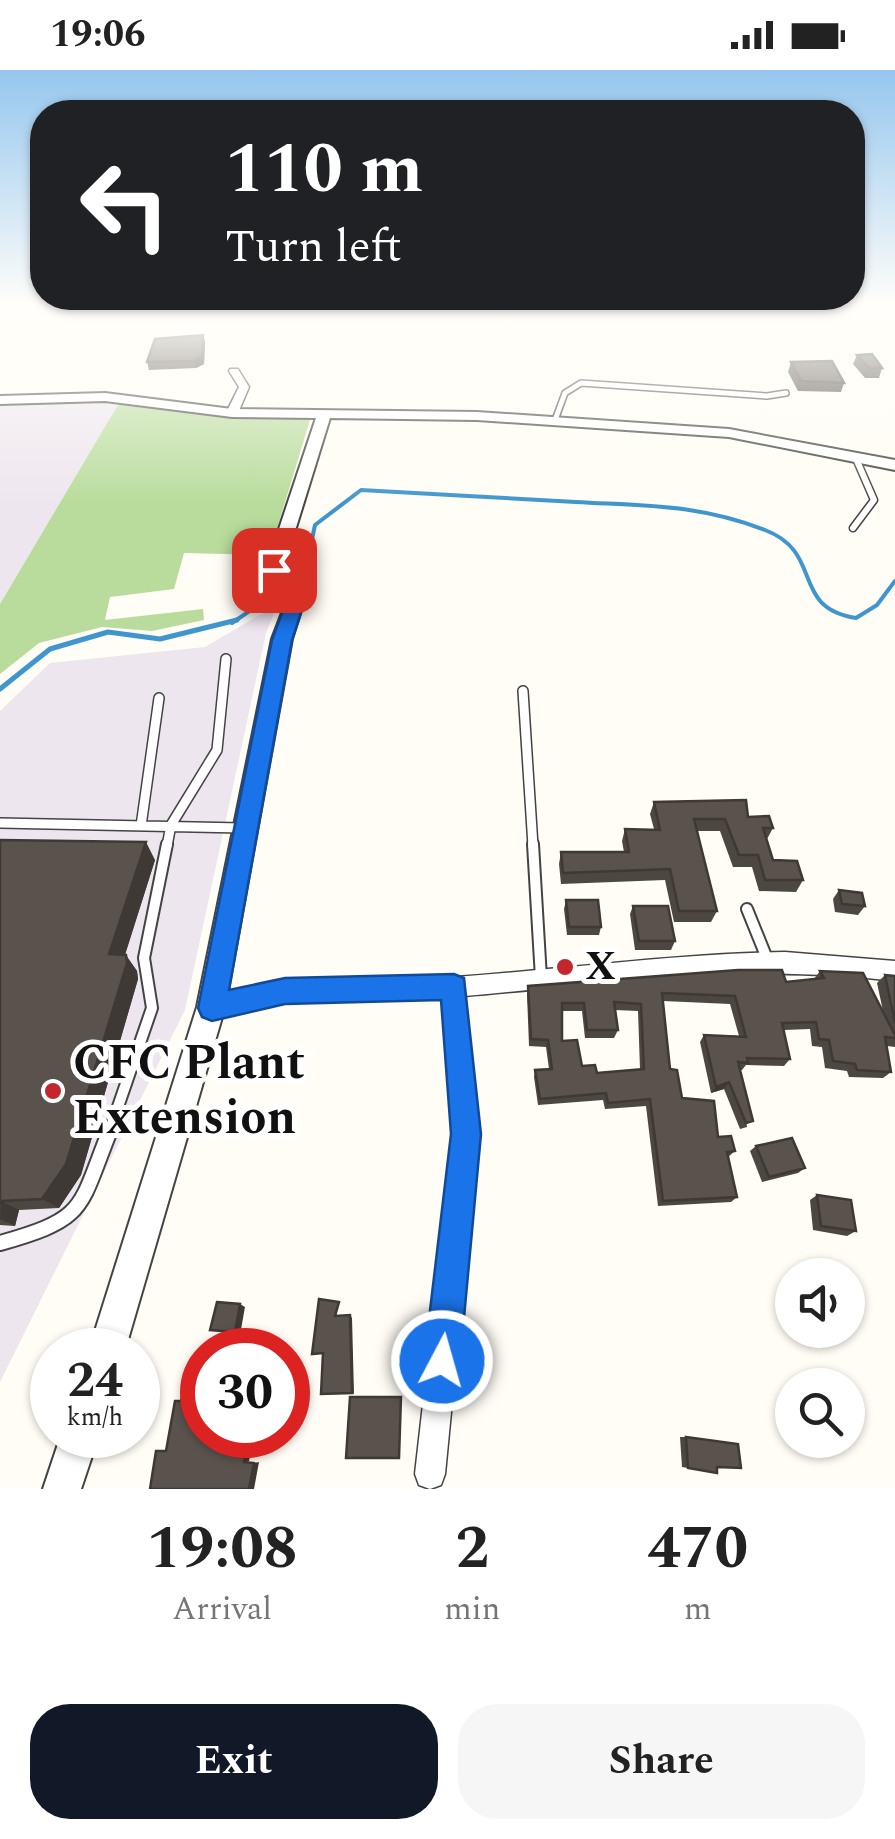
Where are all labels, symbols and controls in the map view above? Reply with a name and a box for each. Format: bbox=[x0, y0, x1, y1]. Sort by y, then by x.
text: 19:06 bbox=[50, 6, 145, 64]
text: 110 m bbox=[225, 117, 423, 223]
icon: left bbox=[60, 140, 190, 270]
text: Turn left bbox=[225, 213, 402, 282]
pin bbox=[232, 528, 317, 613]
icon: arrive bbox=[247, 543, 302, 598]
place label: X bbox=[585, 937, 616, 998]
marker: X bbox=[554, 956, 576, 978]
place label: CFC Plant Extension bbox=[73, 1027, 305, 1155]
marker: CFC Plant Extension bbox=[42, 1080, 64, 1102]
map controls bbox=[775, 1258, 865, 1458]
button: sound bbox=[775, 1258, 865, 1348]
position arrow bbox=[390, 1309, 494, 1413]
speed limit sign: 30 bbox=[180, 1328, 310, 1458]
text: 24 bbox=[67, 1343, 123, 1419]
button: search bbox=[775, 1368, 865, 1458]
text: km/h bbox=[67, 1399, 123, 1437]
text: 19:08 bbox=[147, 1503, 298, 1595]
text: 2 bbox=[456, 1503, 489, 1595]
text: 470 bbox=[647, 1503, 748, 1595]
text: Arrival bbox=[172, 1585, 272, 1634]
text: min bbox=[444, 1585, 500, 1634]
text: m bbox=[684, 1585, 711, 1634]
button: Exit bbox=[30, 1704, 438, 1819]
button: Share bbox=[458, 1704, 865, 1819]

